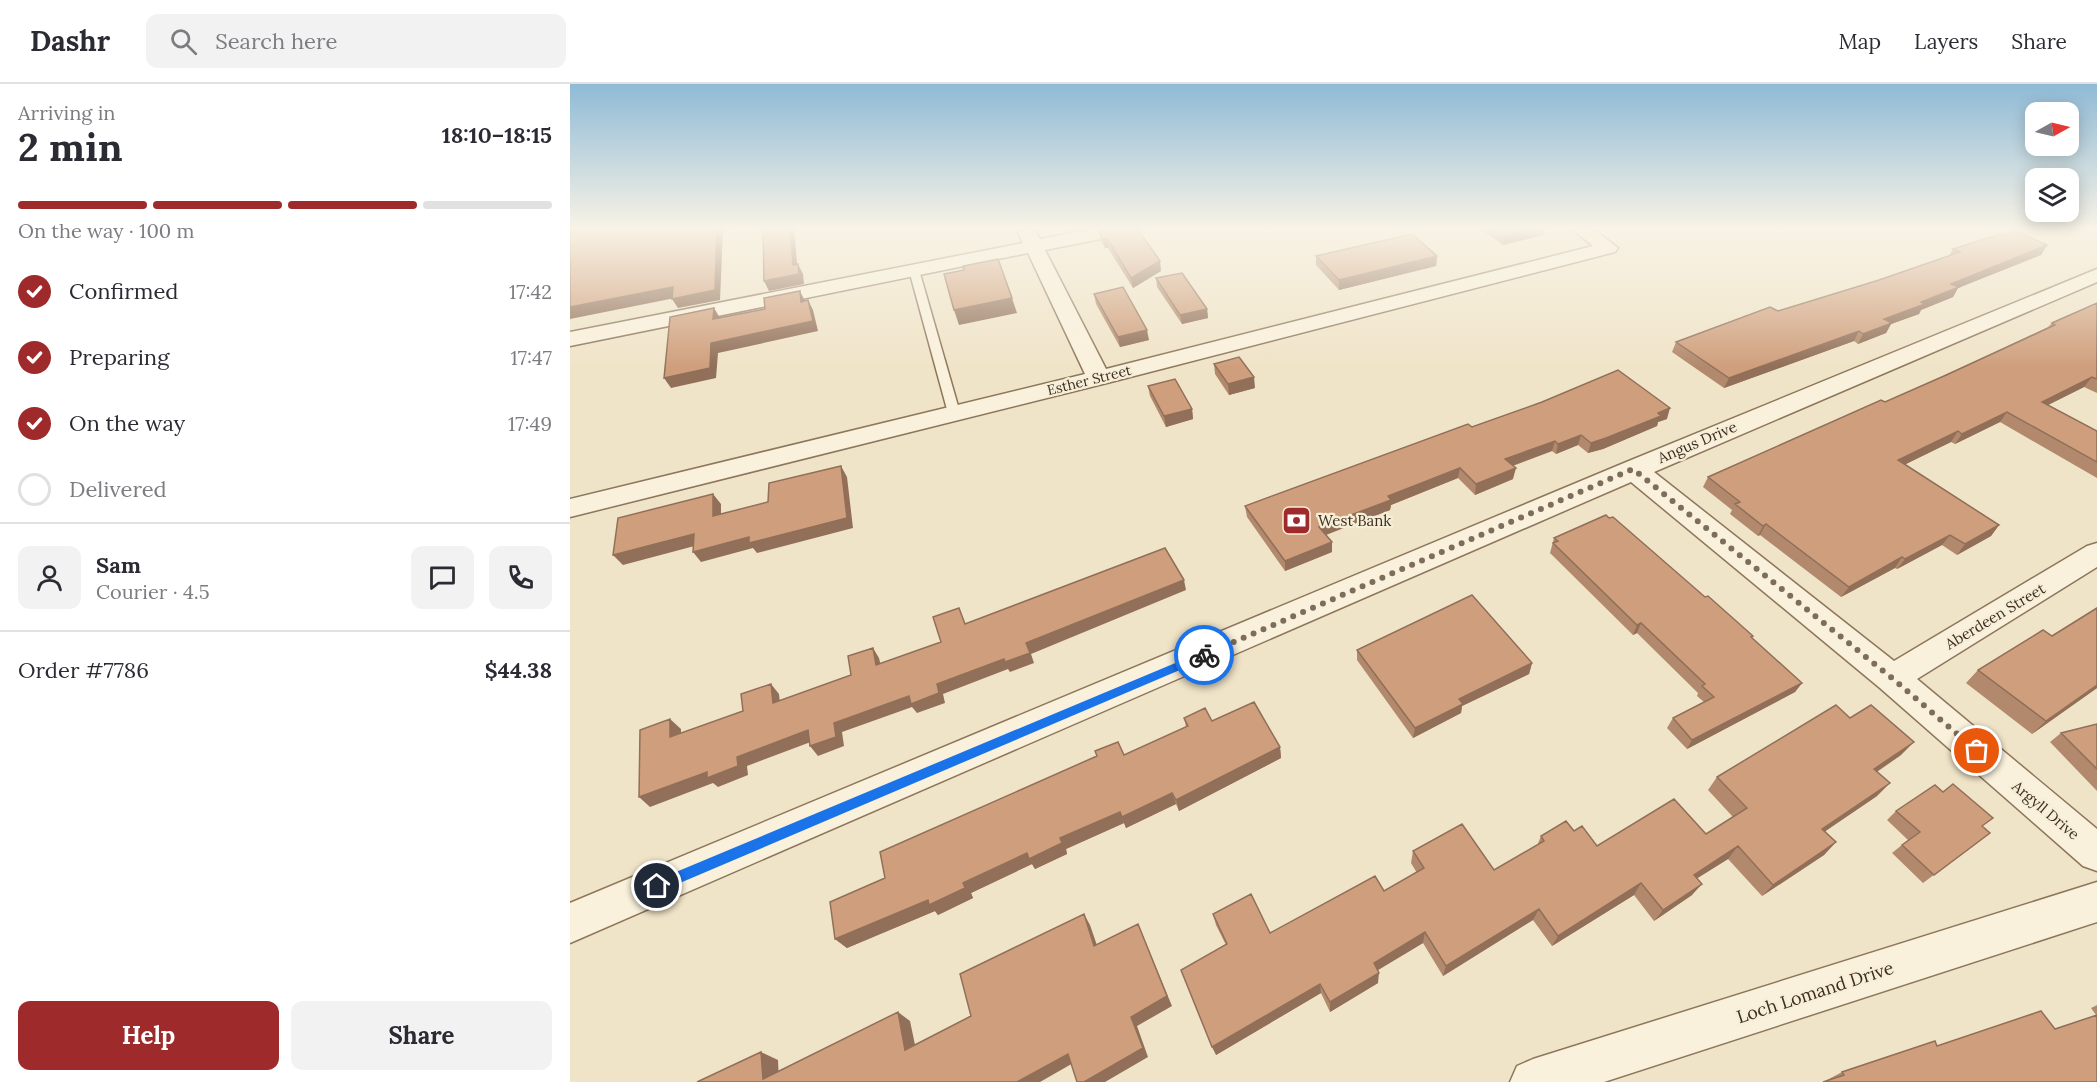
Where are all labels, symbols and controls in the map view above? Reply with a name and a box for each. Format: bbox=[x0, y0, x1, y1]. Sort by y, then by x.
search box bbox=[146, 14, 566, 68]
text: Dashr bbox=[30, 23, 110, 59]
icon: search bbox=[167, 25, 200, 58]
text: Search here bbox=[215, 27, 337, 55]
text: Map bbox=[1838, 28, 1881, 55]
text: Layers bbox=[1914, 28, 1978, 55]
text: Share bbox=[2011, 28, 2067, 55]
text: Arriving in bbox=[18, 100, 115, 125]
north arrow bbox=[2025, 102, 2079, 156]
map controls bbox=[2025, 102, 2079, 222]
text: 18:10–18:15 bbox=[442, 121, 552, 149]
text: 2 min bbox=[18, 122, 123, 172]
button: layers bbox=[2025, 168, 2079, 222]
text: On the way · 100 m bbox=[18, 218, 194, 243]
icon: check bbox=[18, 275, 51, 308]
text: Confirmed bbox=[69, 277, 178, 305]
text: 17:42 bbox=[509, 279, 552, 304]
icon: check bbox=[18, 341, 51, 374]
text: Preparing bbox=[69, 343, 169, 371]
text: 17:47 bbox=[510, 345, 552, 370]
street label: Esther Street bbox=[1045, 361, 1133, 399]
icon: check bbox=[18, 407, 51, 440]
text: On the way bbox=[69, 409, 185, 437]
text: 17:49 bbox=[508, 411, 552, 436]
street label: Angus Drive bbox=[1654, 417, 1739, 468]
text: Delivered bbox=[69, 475, 167, 503]
bank icon: West Bank bbox=[1281, 504, 1313, 536]
place label: West Bank bbox=[1318, 511, 1391, 530]
button: person bbox=[18, 546, 81, 609]
button: chat bbox=[411, 546, 474, 609]
button: phone bbox=[489, 546, 552, 609]
text: Sam bbox=[96, 551, 141, 579]
text: Courier · 4.5 bbox=[96, 579, 210, 604]
street label: Aberdeen Street bbox=[1941, 579, 2049, 654]
courier bbox=[1174, 625, 1234, 685]
icon: bike bbox=[1188, 639, 1221, 672]
text: Order #7786 bbox=[18, 656, 149, 684]
text: $44.38 bbox=[485, 656, 552, 684]
pin bbox=[1951, 725, 2002, 776]
icon: bag bbox=[1960, 734, 1993, 767]
street label: Argyll Drive bbox=[2008, 776, 2083, 844]
pin bbox=[631, 860, 682, 911]
icon: home bbox=[640, 869, 673, 902]
street label: Loch Lomand Drive bbox=[1734, 956, 1897, 1028]
button: Help bbox=[18, 1001, 279, 1070]
button: Share bbox=[291, 1001, 552, 1070]

